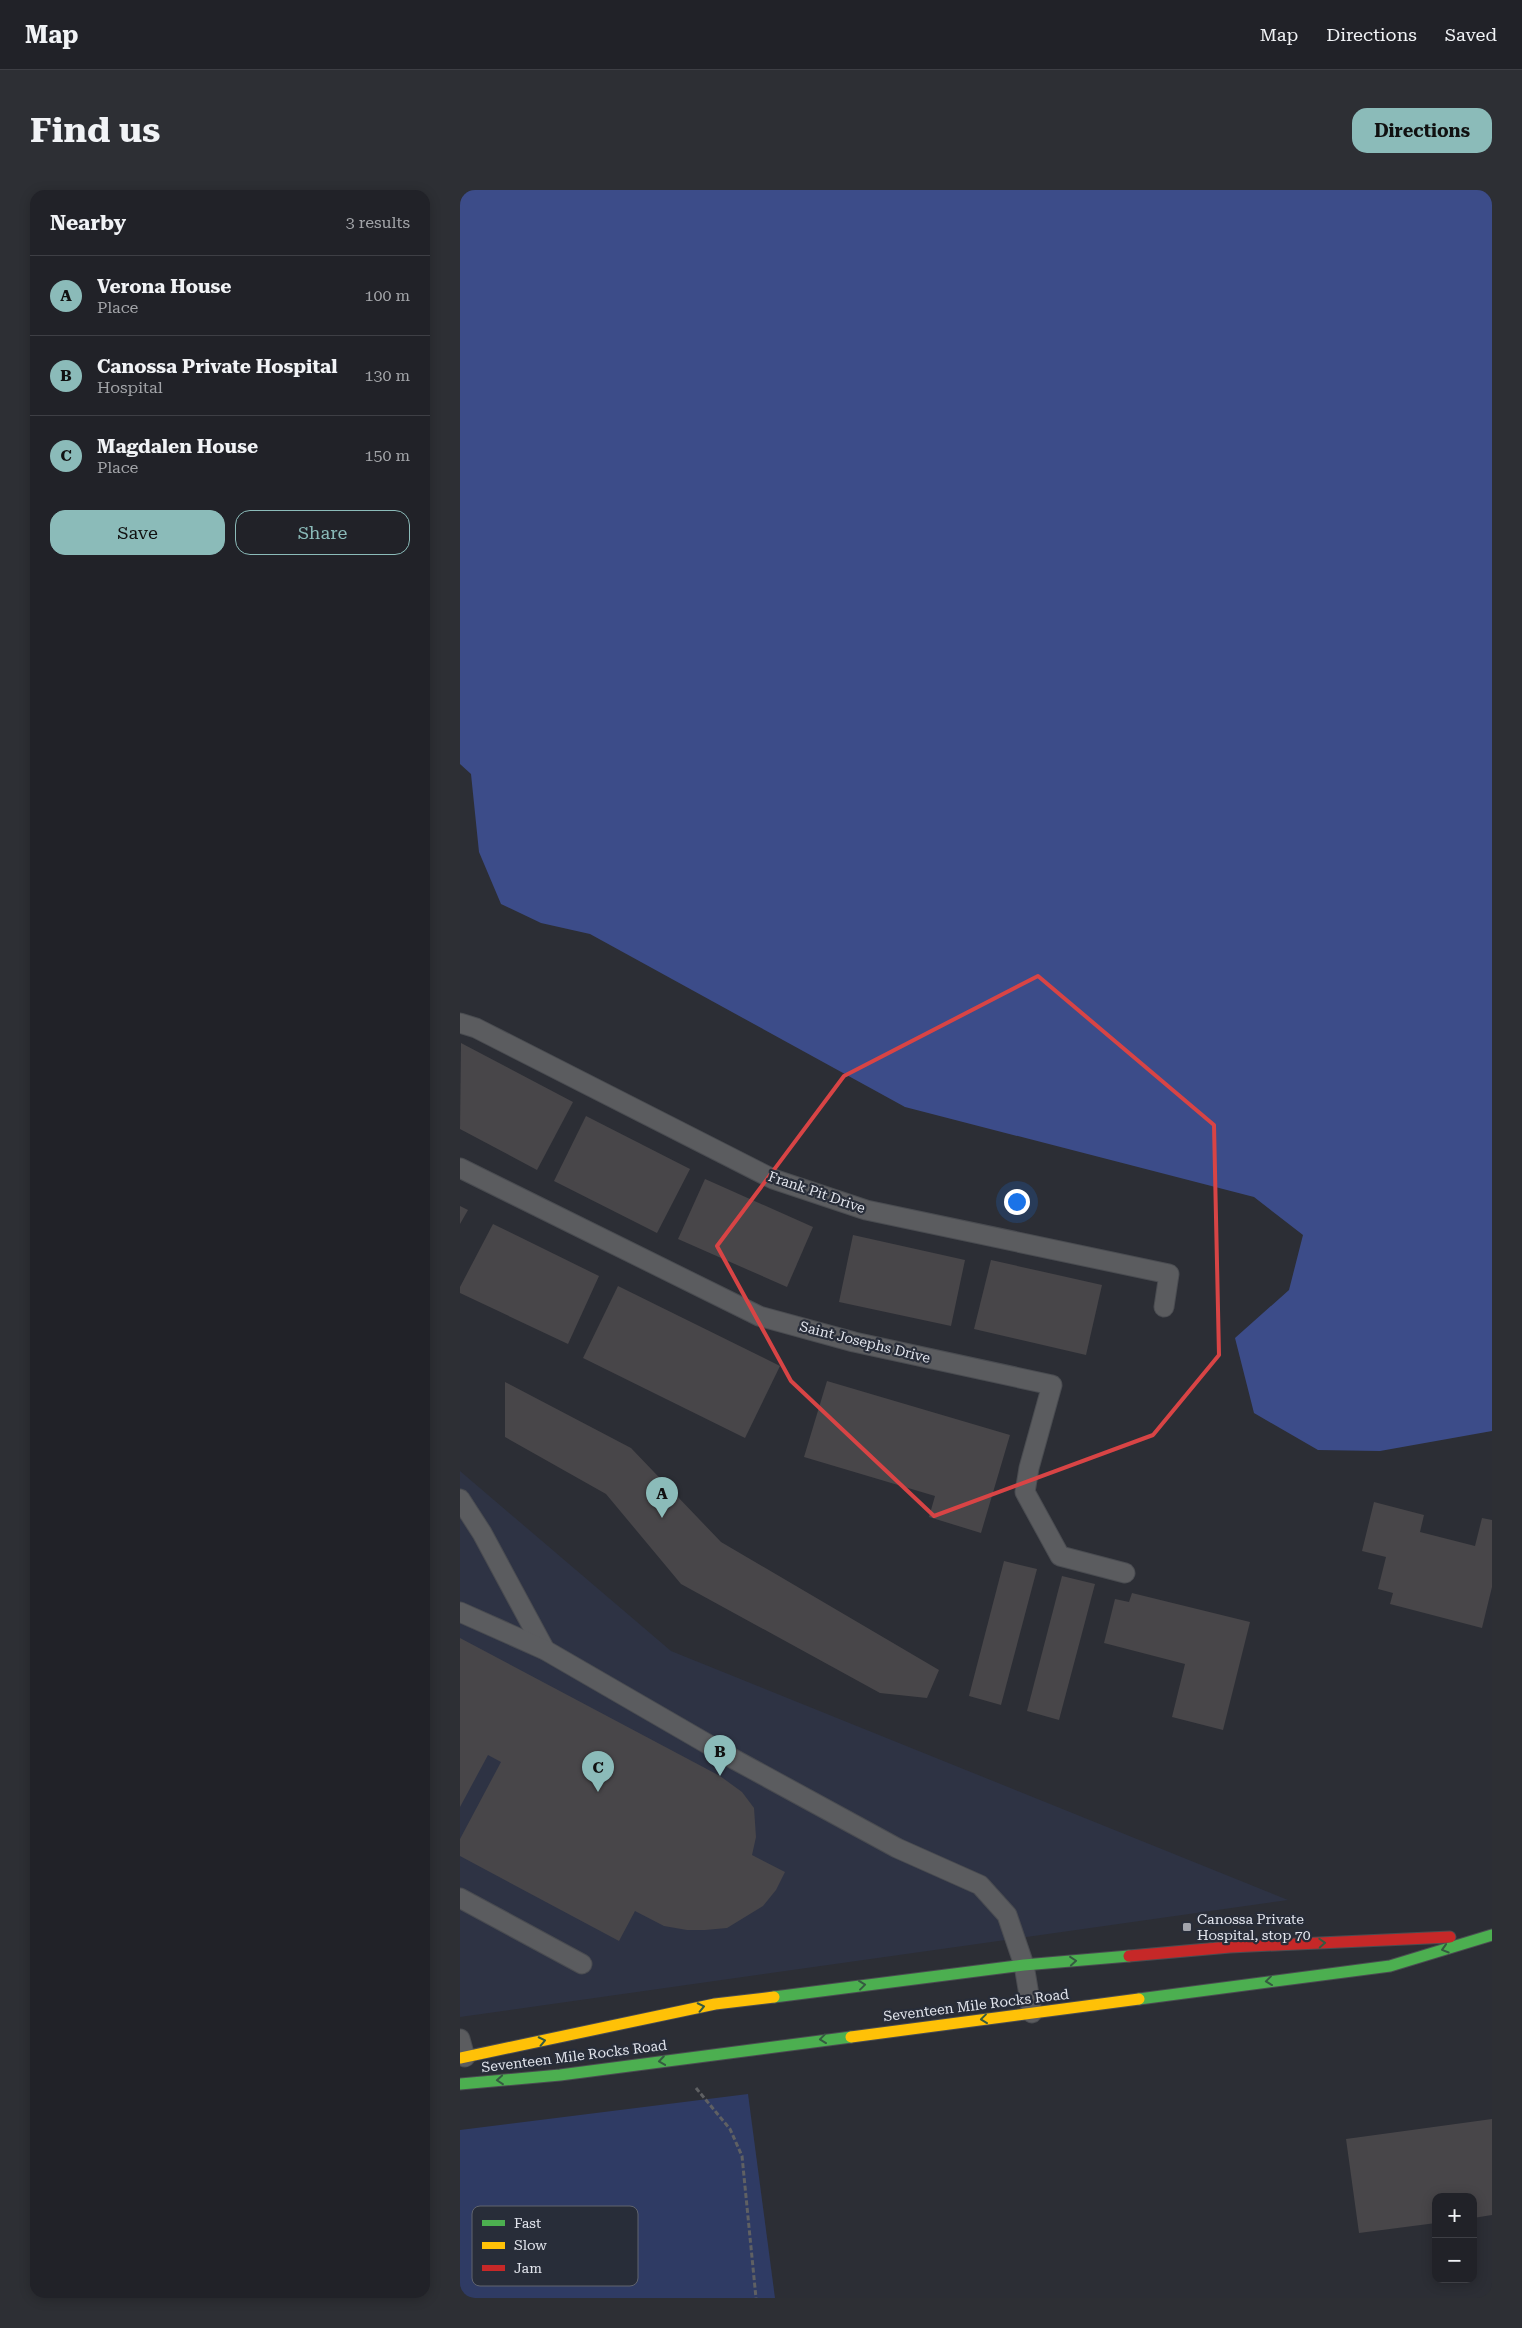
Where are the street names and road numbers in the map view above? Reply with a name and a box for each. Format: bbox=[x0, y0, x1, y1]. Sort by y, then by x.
street label: Frank Pit Drive bbox=[766, 1168, 868, 1216]
street label: Saint Josephs Drive bbox=[798, 1318, 932, 1366]
street label: Seventeen Mile Rocks Road bbox=[882, 1986, 1070, 2024]
street label: Seventeen Mile Rocks Road bbox=[480, 2037, 668, 2075]

